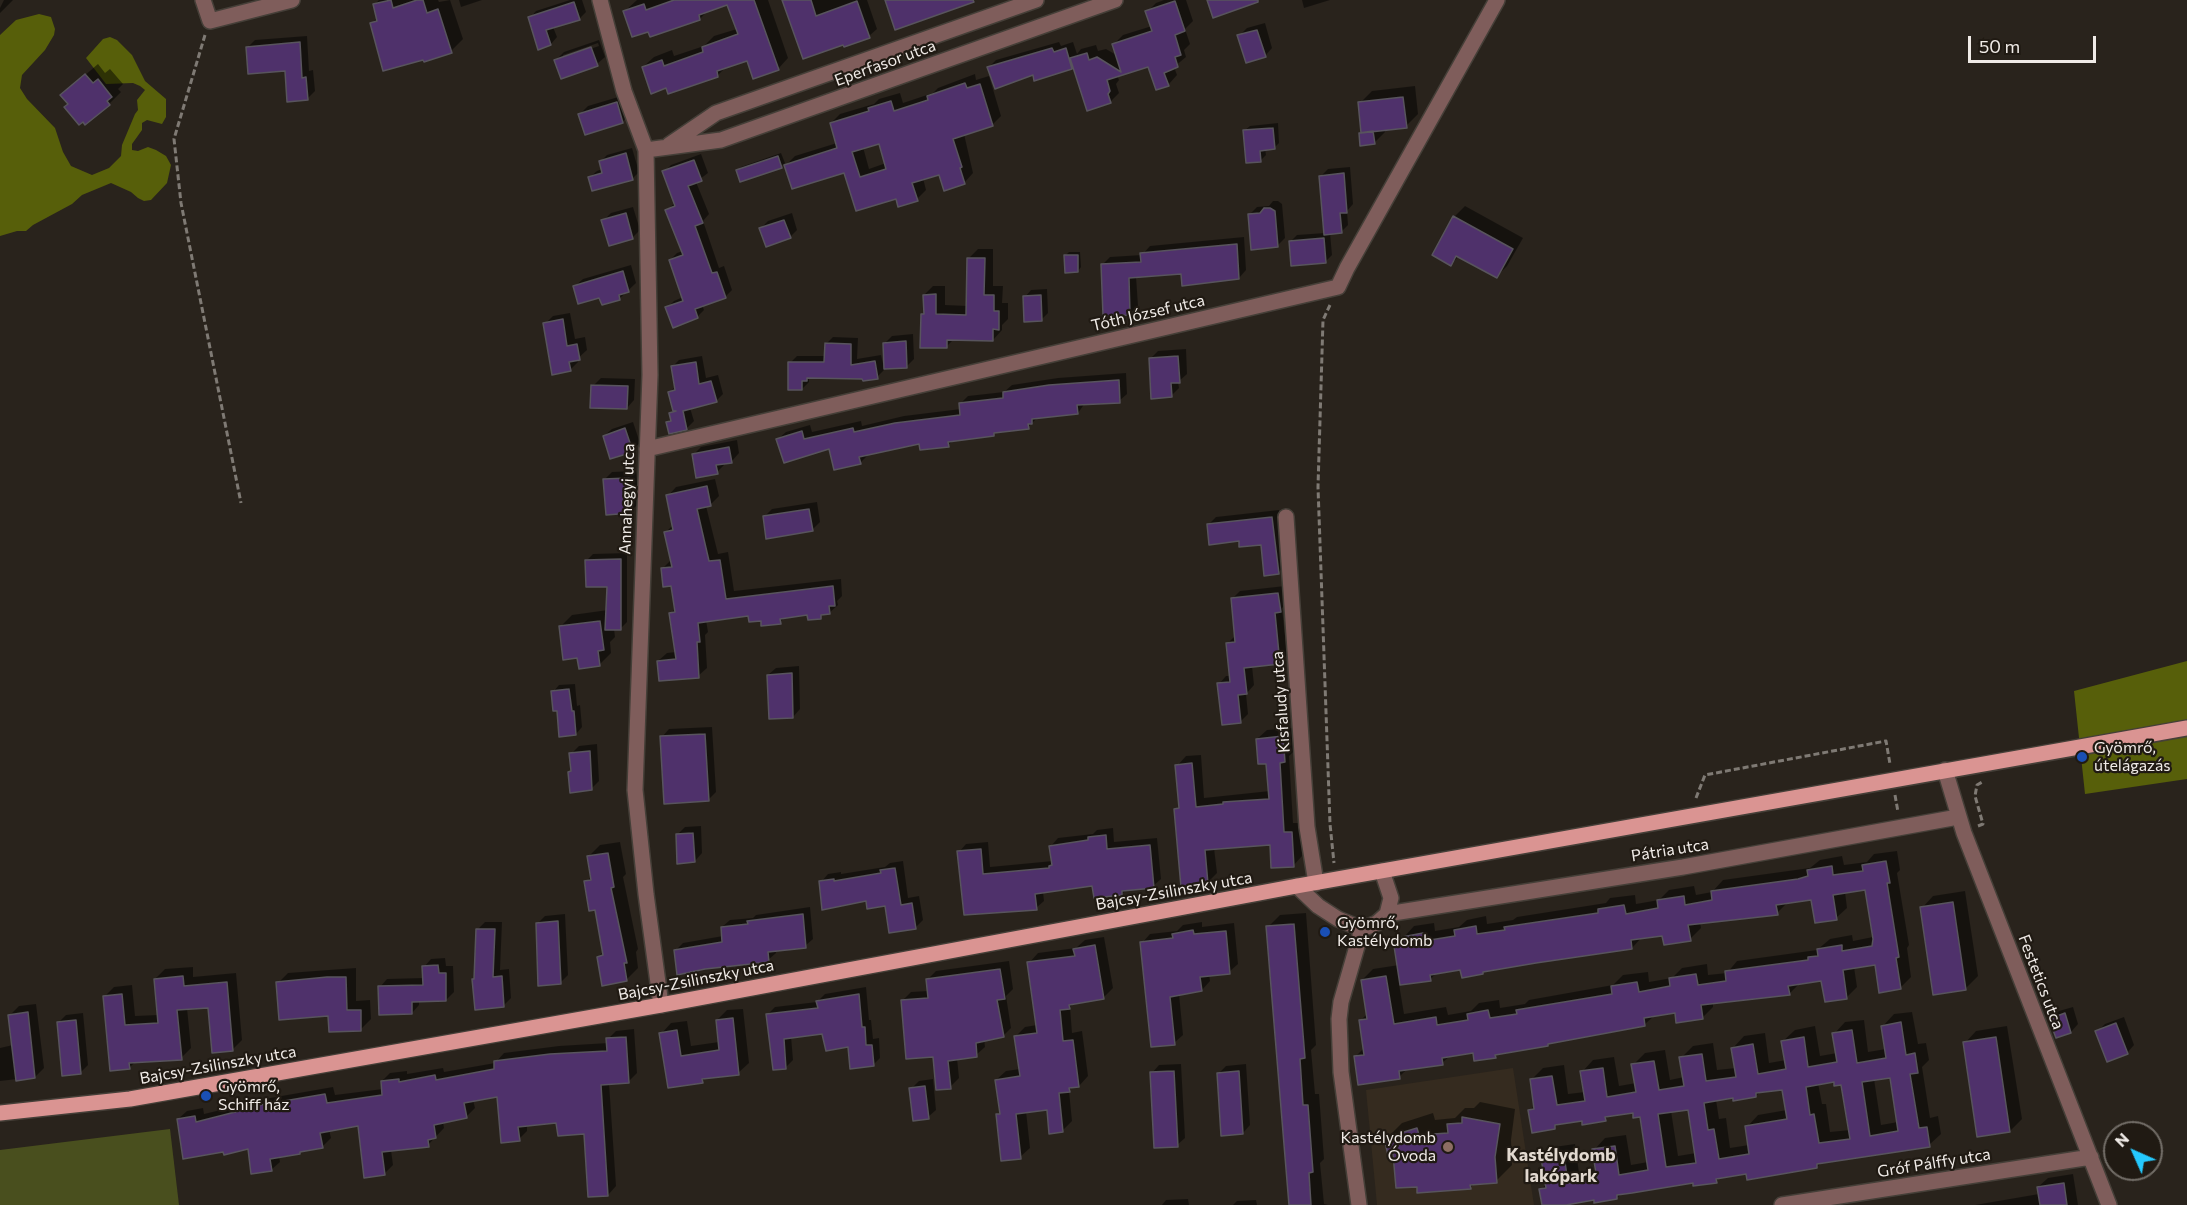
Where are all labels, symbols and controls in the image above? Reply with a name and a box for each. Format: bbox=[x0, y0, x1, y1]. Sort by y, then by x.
scale bar bbox=[1971, 24, 2098, 62]
text: 50 m bbox=[1979, 35, 2020, 57]
street label: Eperfasor utca bbox=[832, 36, 938, 90]
street label: Tóth József utca bbox=[1089, 291, 1207, 335]
street label: Annahegyi utca bbox=[615, 443, 639, 555]
street label: Kisfaludy utca bbox=[1268, 651, 1294, 753]
place label: Gyömrő, útelágazás bbox=[2094, 738, 2171, 776]
marker: Gyömrő, útelágazás bbox=[2075, 750, 2089, 764]
street label: Pátria utca bbox=[1630, 834, 1710, 866]
street label: Bajcsy-Zsilinszky utca bbox=[1094, 868, 1254, 914]
place label: Gyömrő, Kastélydomb bbox=[1337, 913, 1433, 951]
marker: Gyömrő, Kastélydomb bbox=[1318, 925, 1332, 939]
street label: Festetics utca bbox=[2014, 932, 2068, 1032]
street label: Bajcsy-Zsilinszky utca bbox=[616, 955, 776, 1005]
street label: Bajcsy-Zsilinszky utca bbox=[138, 1042, 298, 1088]
place label: Gyömrő, Schiff ház bbox=[218, 1077, 289, 1115]
marker: Gyömrő, Schiff ház bbox=[199, 1089, 213, 1103]
north arrow bbox=[2103, 1121, 2163, 1181]
place label: Kastélydomb Óvoda bbox=[1340, 1128, 1436, 1166]
text: N bbox=[2110, 1128, 2132, 1150]
marker: Kastélydomb Óvoda bbox=[1441, 1140, 1455, 1154]
district label: Kastélydomb lakópark bbox=[1506, 1144, 1616, 1186]
street label: Gróf Pálffy utca bbox=[1876, 1145, 1992, 1181]

